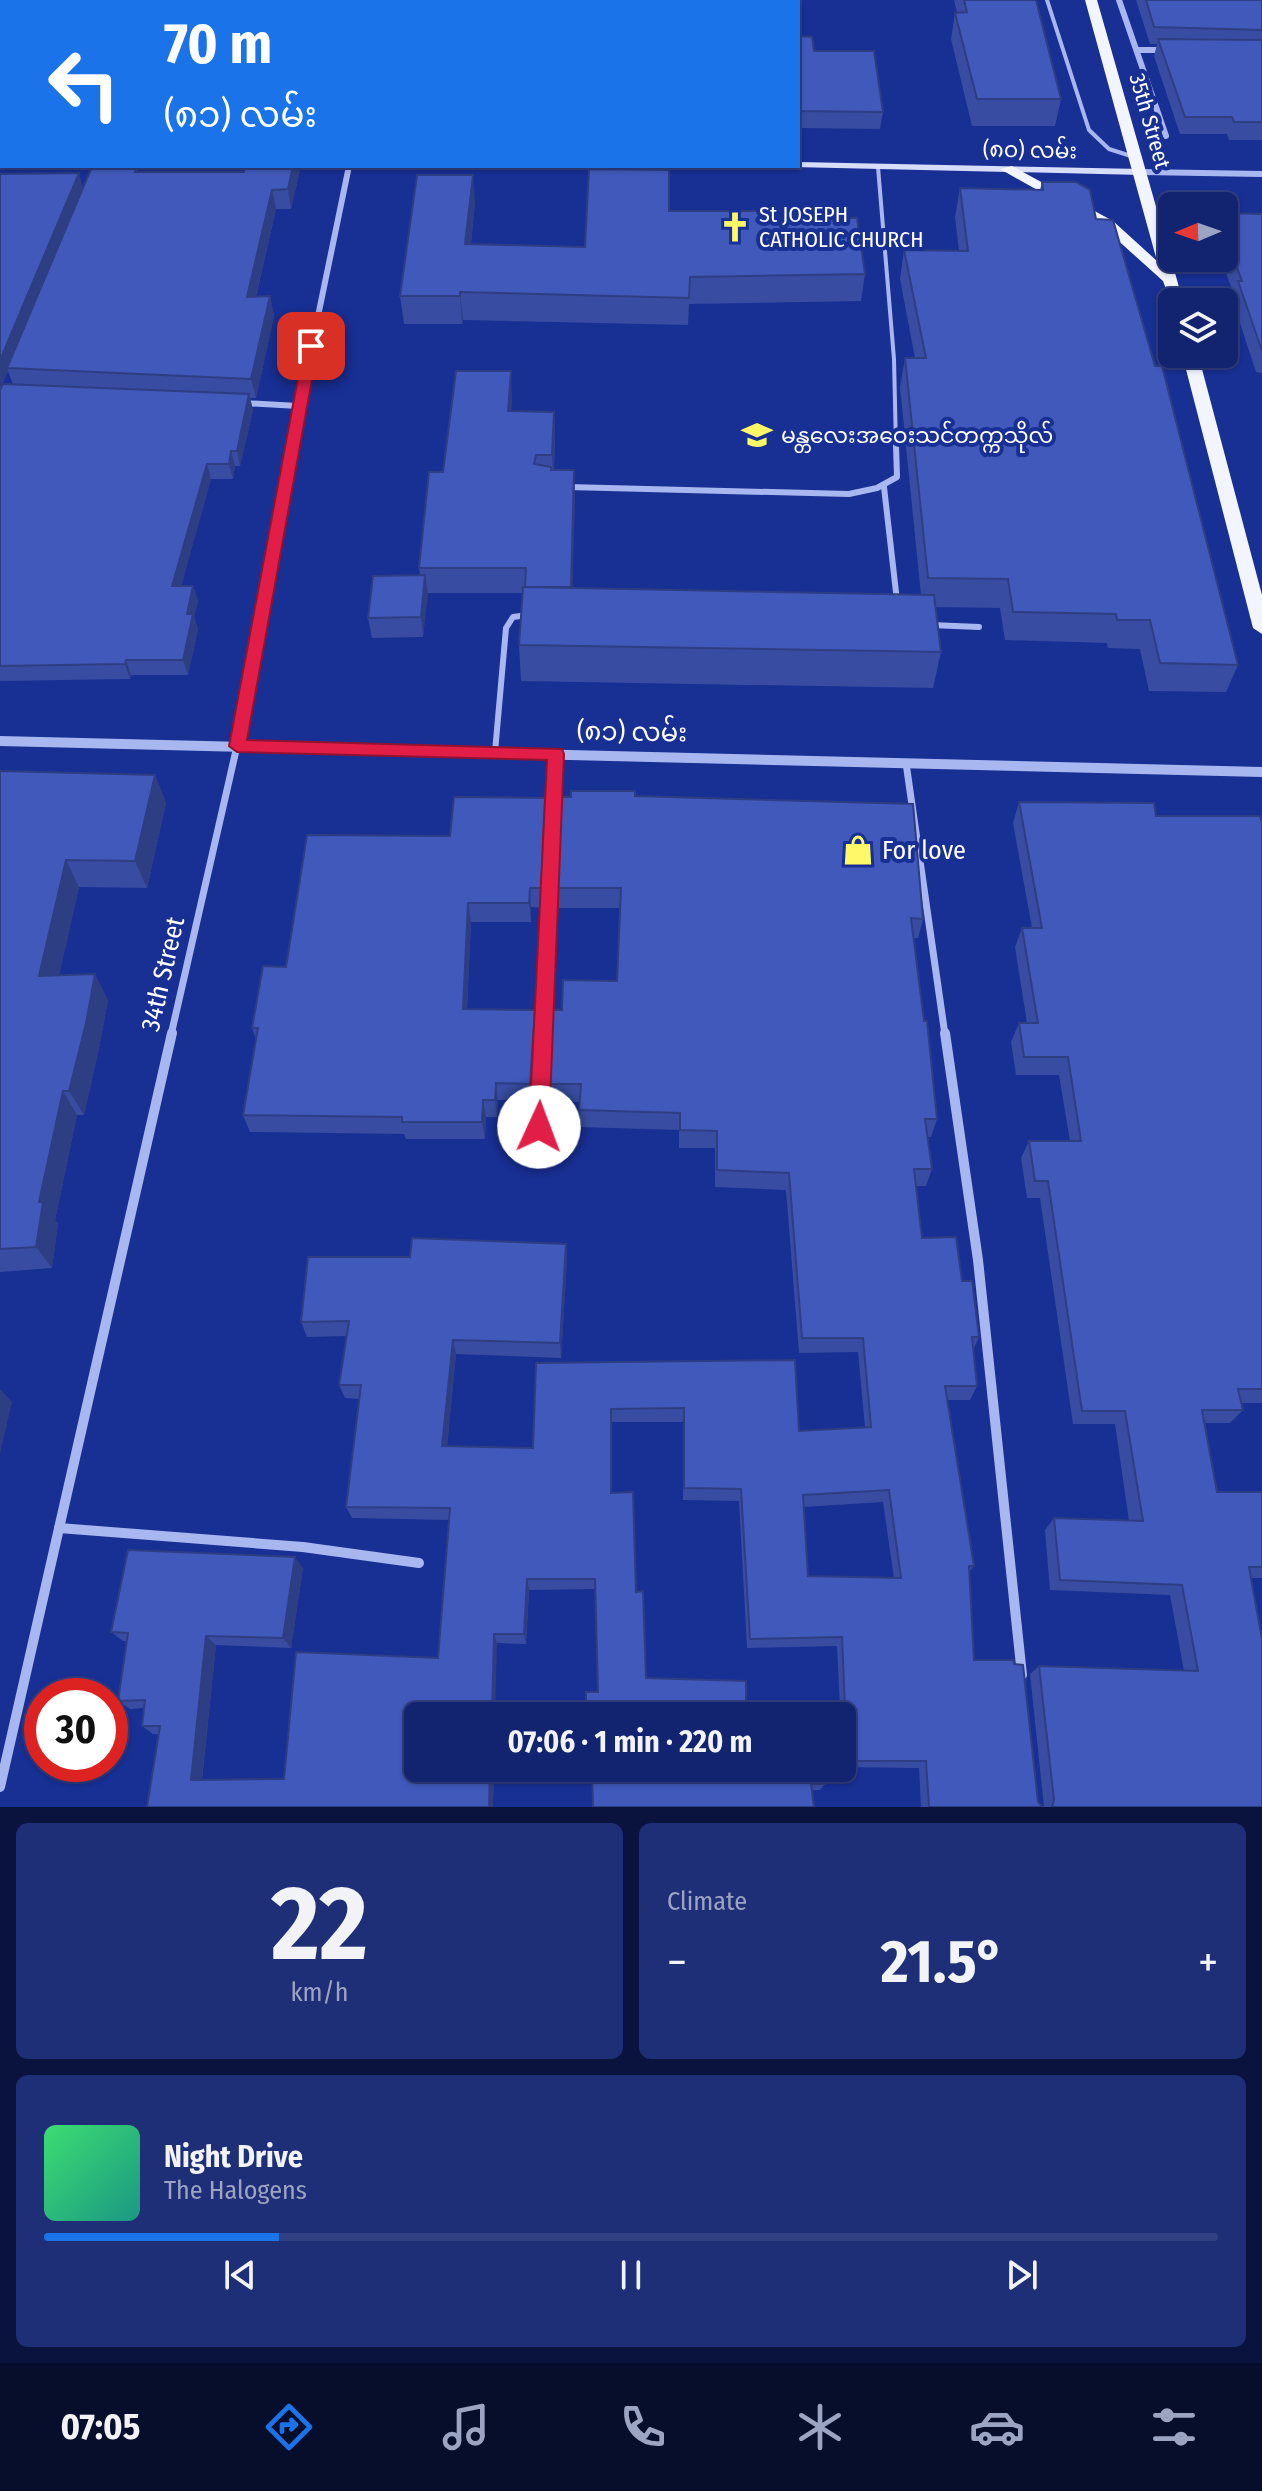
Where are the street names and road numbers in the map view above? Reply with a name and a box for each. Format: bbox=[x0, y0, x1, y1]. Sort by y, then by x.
street label: 35th Street bbox=[1124, 70, 1177, 173]
street label: (၈၀) လမ်း bbox=[983, 134, 1077, 164]
street label: (၈၁) လမ်း bbox=[577, 714, 688, 748]
street label: 34th Street bbox=[135, 913, 191, 1034]

